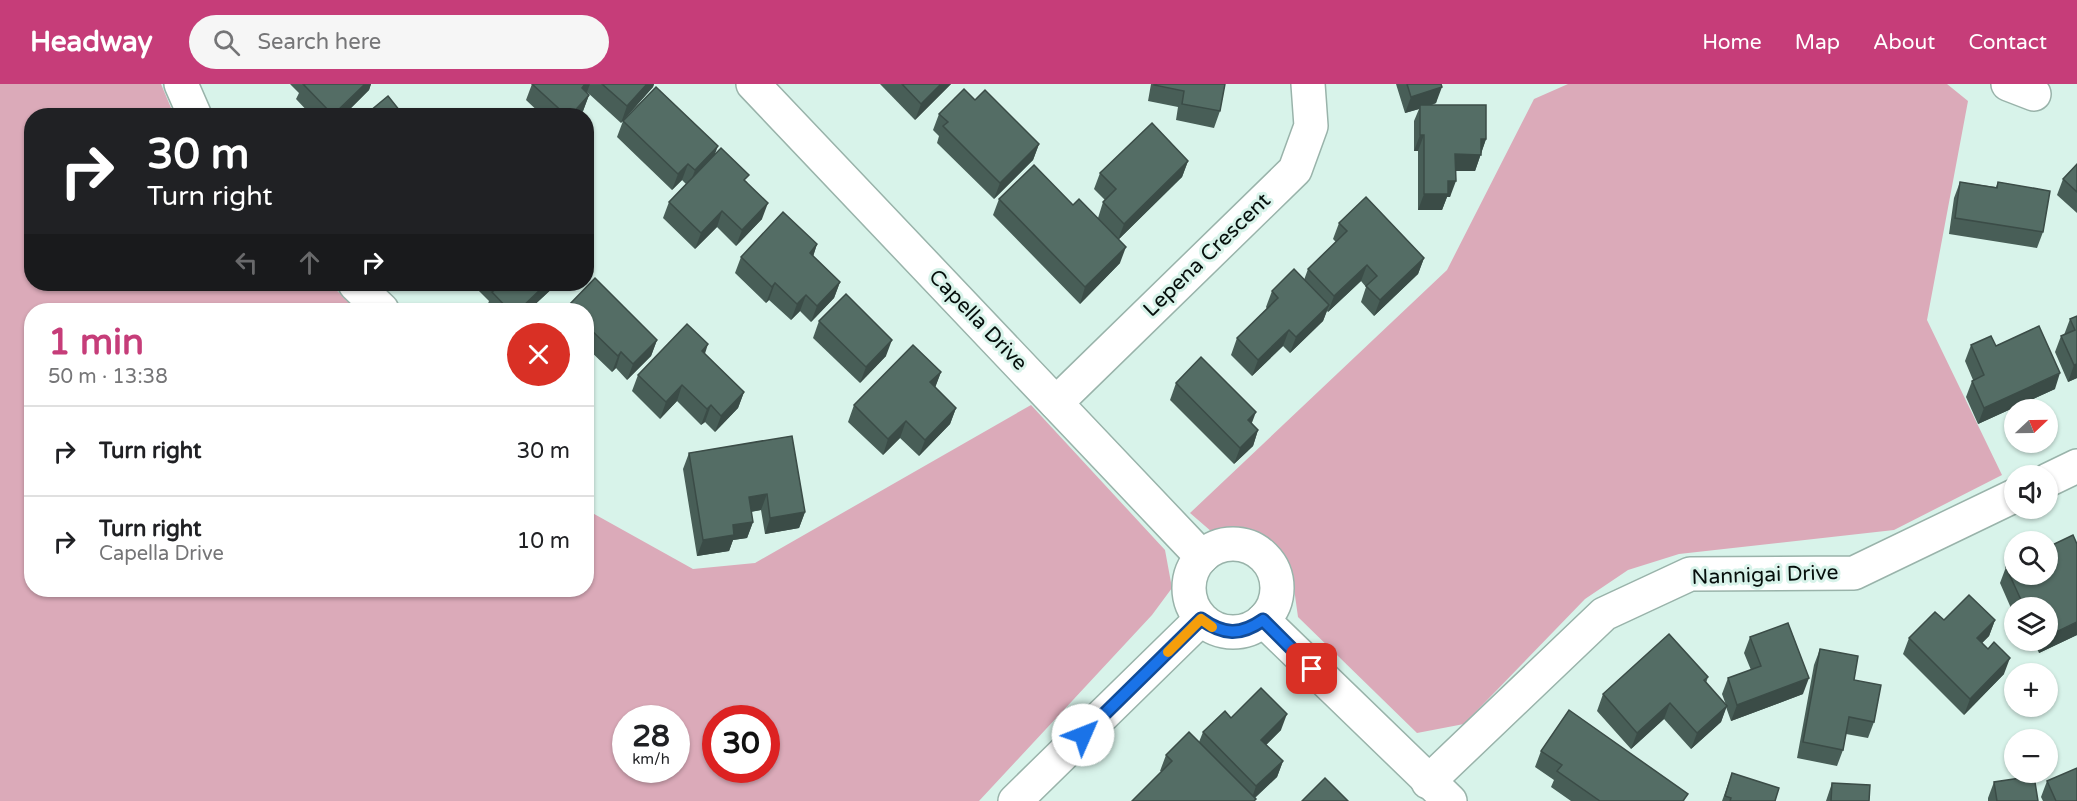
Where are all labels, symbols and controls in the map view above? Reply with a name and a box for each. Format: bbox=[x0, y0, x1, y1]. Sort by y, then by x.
search box bbox=[189, 15, 609, 69]
text: Headway bbox=[30, 25, 153, 59]
icon: search bbox=[210, 26, 243, 59]
text: Search here bbox=[258, 29, 381, 55]
text: Home bbox=[1702, 30, 1762, 55]
text: Map bbox=[1795, 30, 1840, 55]
text: About bbox=[1873, 30, 1935, 55]
text: Contact bbox=[1968, 30, 2047, 55]
text: 30 m bbox=[147, 129, 249, 180]
icon: right bbox=[48, 132, 126, 210]
text: Turn right bbox=[147, 180, 273, 213]
street label: Lepena Crescent bbox=[1138, 188, 1276, 322]
icon: left bbox=[230, 246, 263, 279]
icon: ahead bbox=[293, 246, 326, 279]
icon: right bbox=[356, 246, 389, 279]
street label: Capella Drive bbox=[924, 264, 1033, 376]
text: 1 min bbox=[48, 321, 144, 364]
button: close bbox=[507, 323, 570, 386]
text: 50 m · 13:38 bbox=[48, 365, 168, 389]
north arrow bbox=[2004, 399, 2058, 453]
map controls bbox=[2004, 399, 2058, 783]
icon: right bbox=[48, 435, 81, 468]
text: Turn right bbox=[99, 438, 201, 464]
text: 30 m bbox=[516, 438, 570, 464]
button: sound bbox=[2004, 465, 2058, 519]
text: Turn right bbox=[99, 516, 201, 542]
icon: right bbox=[48, 525, 81, 558]
text: 10 m bbox=[516, 528, 570, 554]
button: search bbox=[2004, 531, 2058, 585]
text: Capella Drive bbox=[99, 542, 224, 566]
street label: Nannigai Drive bbox=[1691, 560, 1839, 590]
button: layers bbox=[2004, 597, 2058, 651]
pin bbox=[1286, 643, 1337, 694]
icon: arrive bbox=[1295, 652, 1328, 685]
button: + bbox=[2004, 663, 2058, 717]
position arrow bbox=[1051, 703, 1115, 767]
speed limit sign: 30 bbox=[702, 705, 780, 783]
text: 28 bbox=[632, 718, 670, 755]
button: − bbox=[2004, 729, 2058, 783]
text: km/h bbox=[632, 750, 670, 768]

